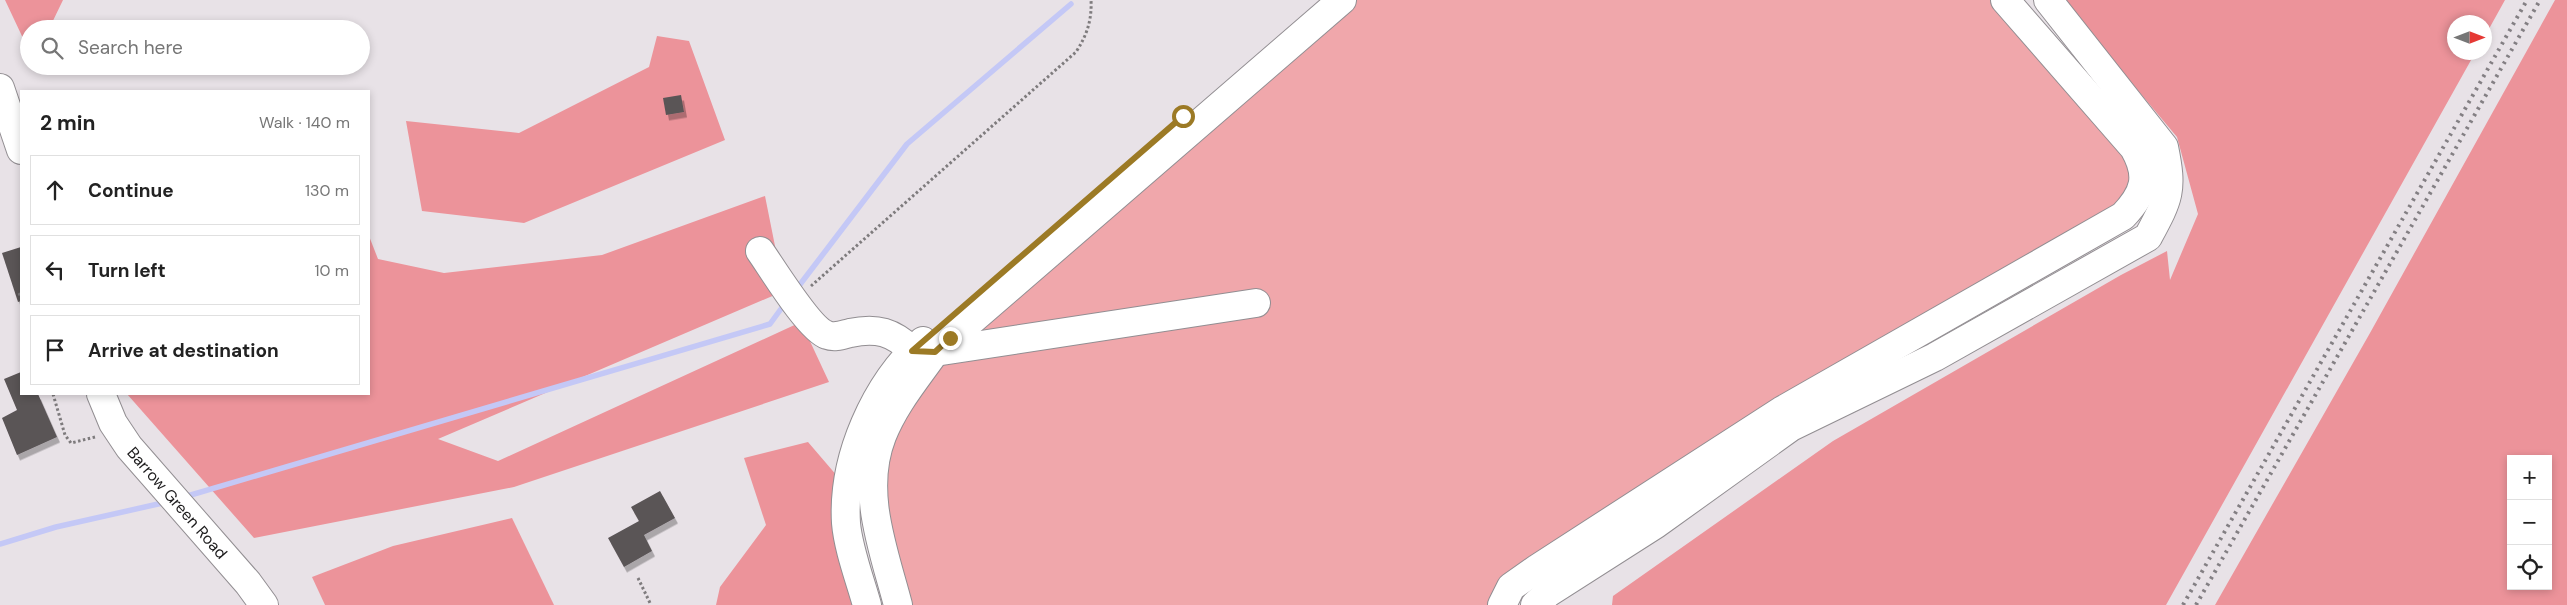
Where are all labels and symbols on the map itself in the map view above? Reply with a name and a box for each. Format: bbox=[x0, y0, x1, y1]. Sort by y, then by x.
north arrow bbox=[2447, 15, 2492, 60]
route start bbox=[1172, 105, 1195, 128]
route end bbox=[939, 327, 962, 350]
street label: Barrow Green Road bbox=[123, 442, 232, 563]

